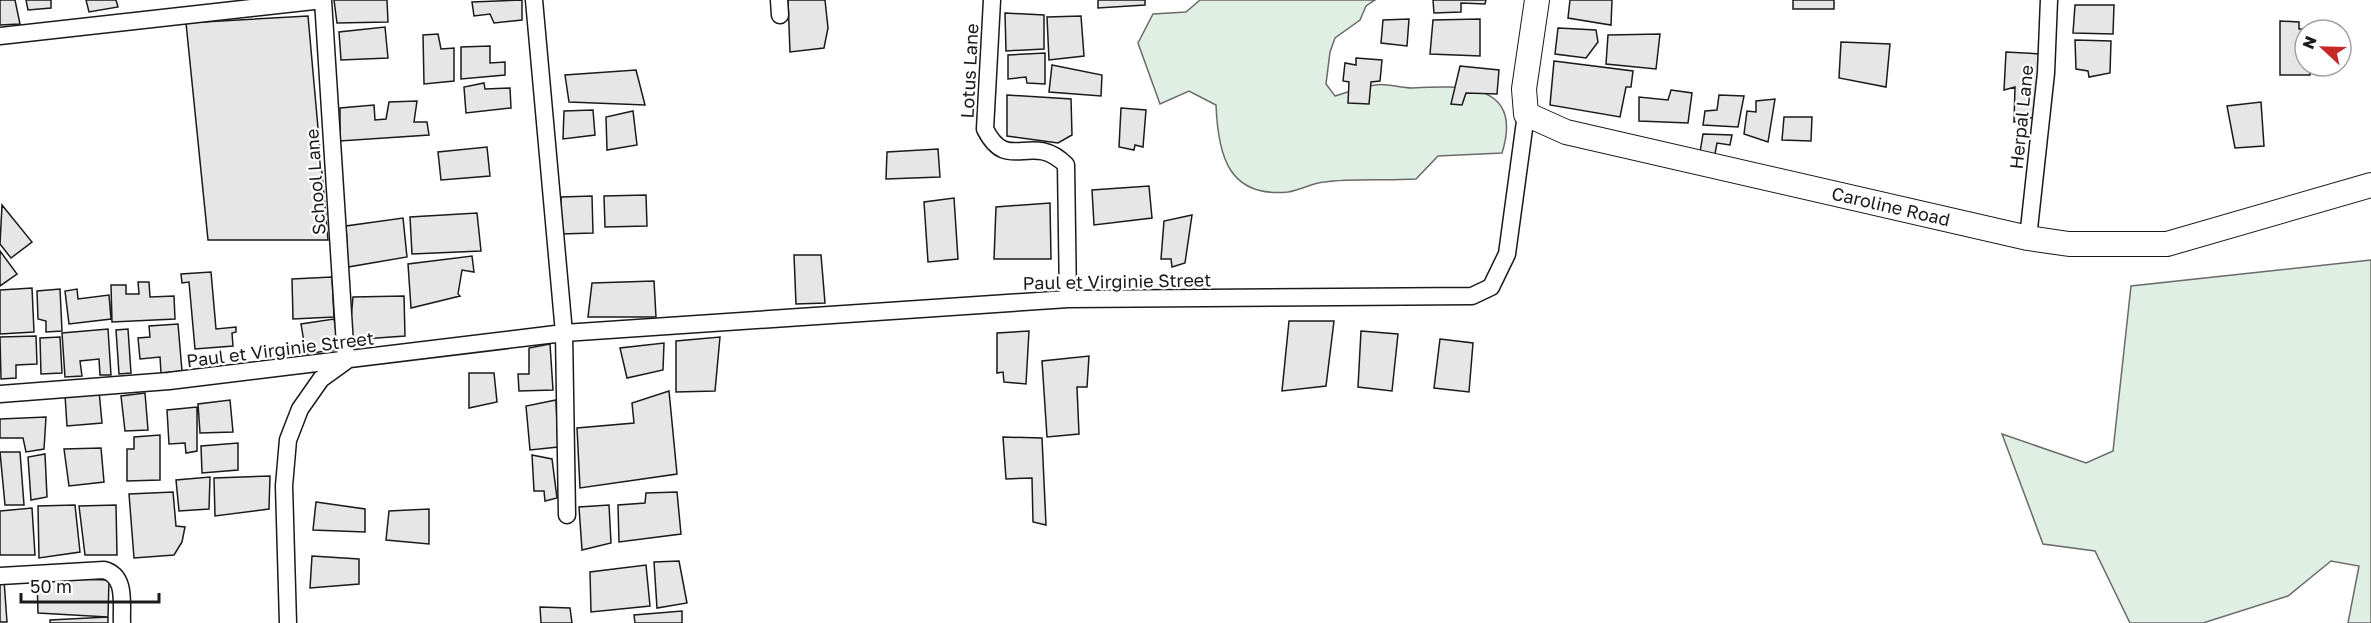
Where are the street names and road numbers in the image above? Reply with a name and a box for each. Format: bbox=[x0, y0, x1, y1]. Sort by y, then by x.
street label: Lotus Lane bbox=[956, 23, 982, 119]
street label: Herpal Lane bbox=[2005, 64, 2037, 170]
street label: School Lane bbox=[300, 128, 330, 236]
street label: Caroline Road bbox=[1830, 182, 1952, 230]
street label: Paul et Virginie Street bbox=[1022, 268, 1212, 294]
street label: Paul et Virginie Street bbox=[185, 327, 375, 371]

